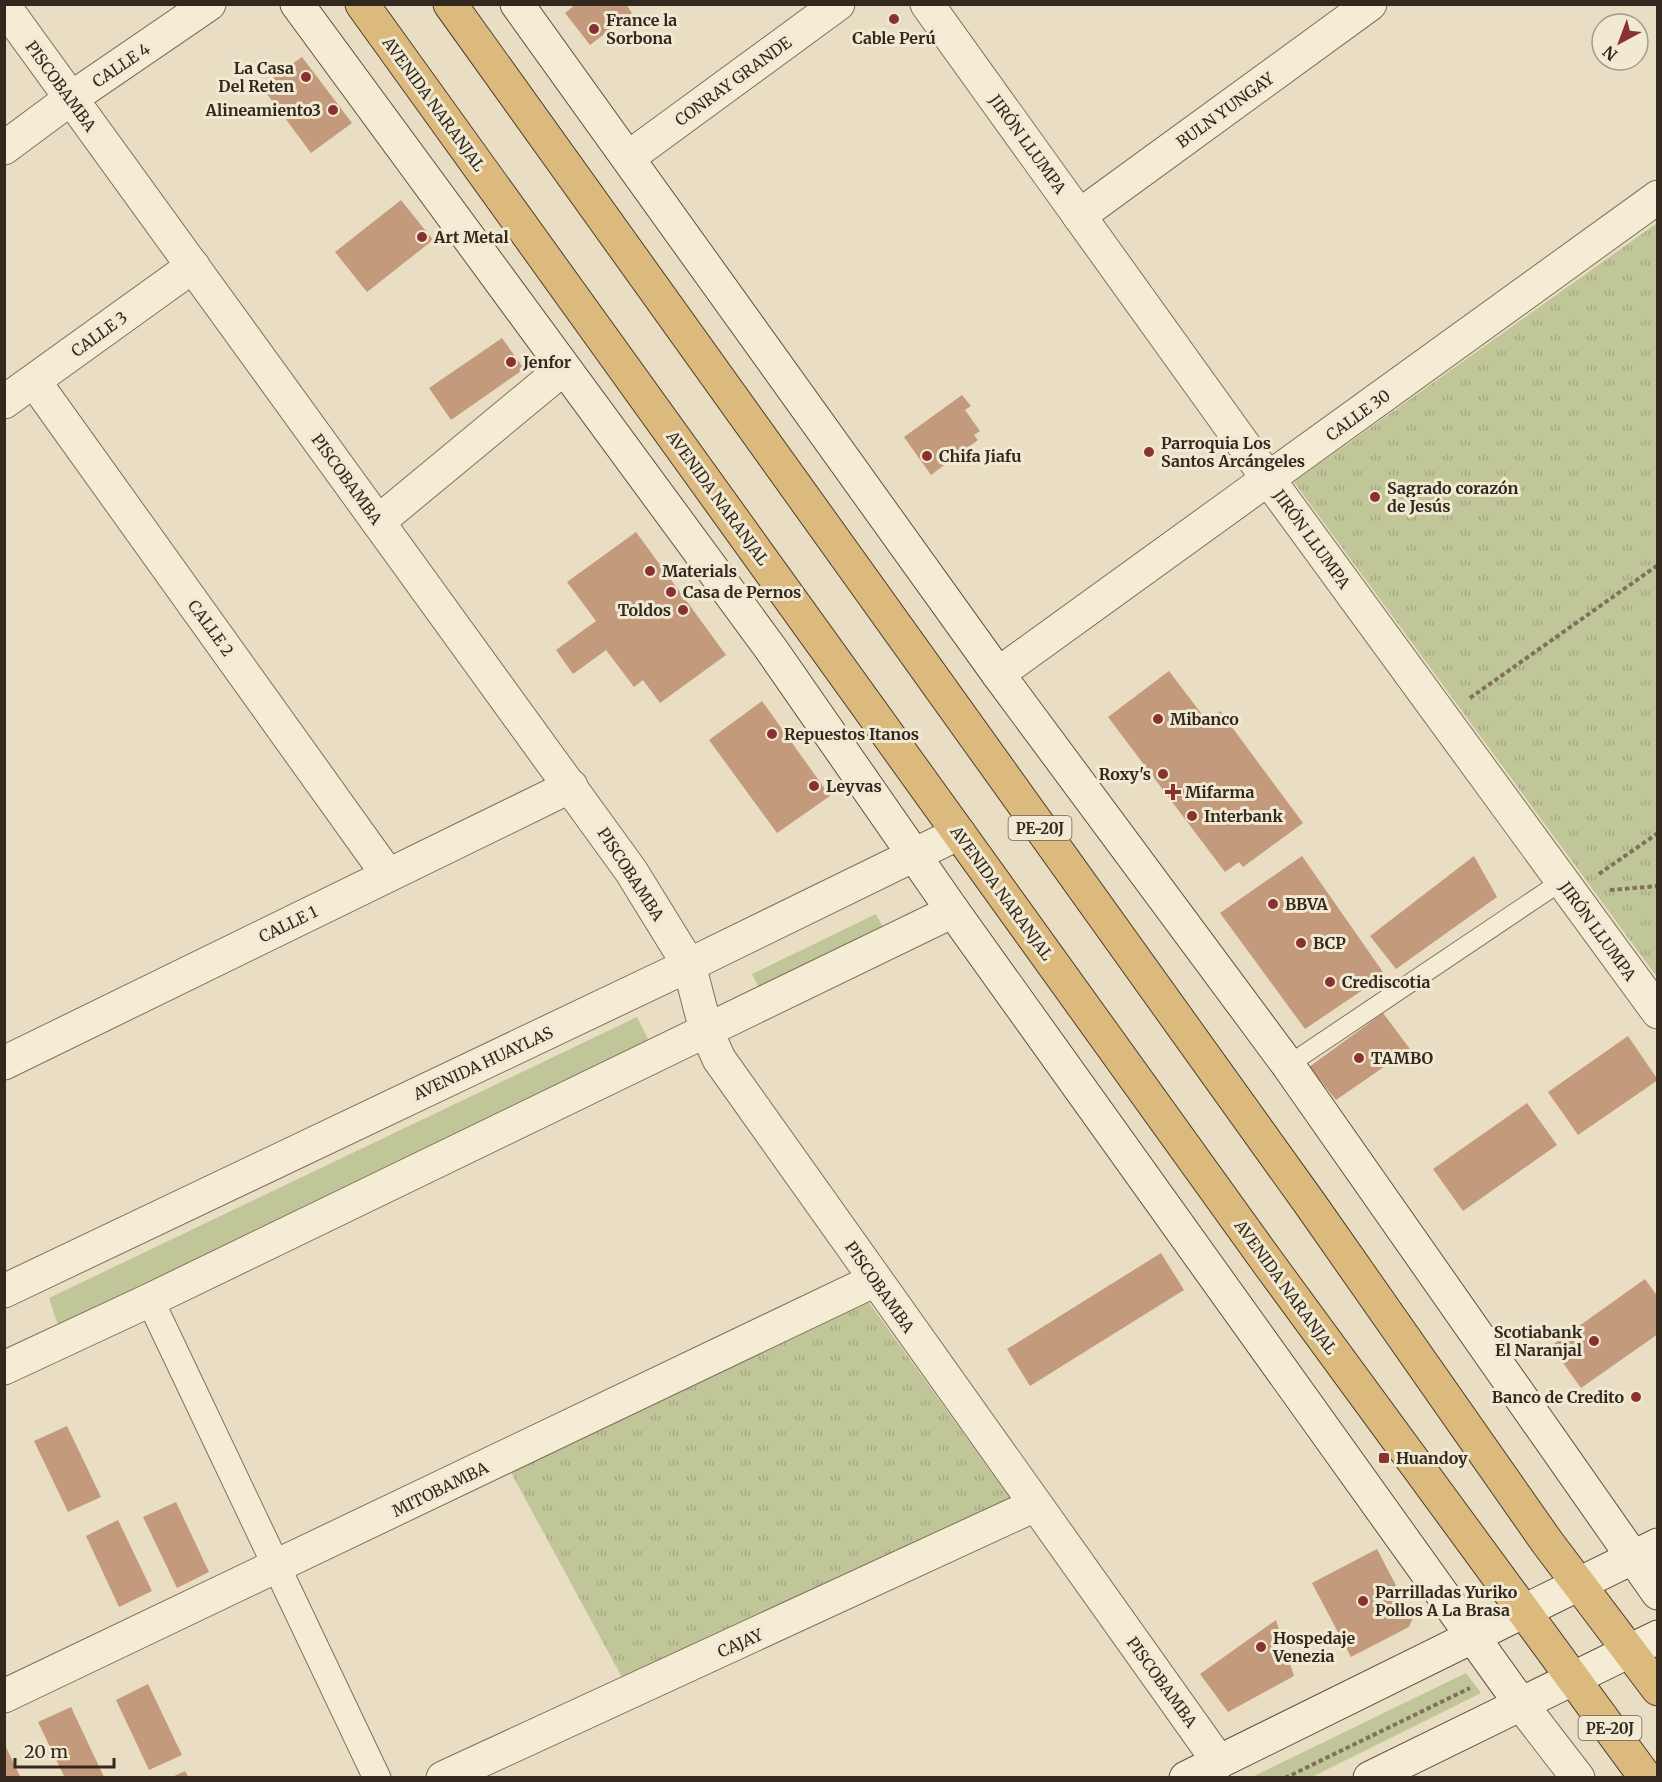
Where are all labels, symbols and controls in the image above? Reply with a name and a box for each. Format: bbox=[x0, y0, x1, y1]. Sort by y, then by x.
place label: France la Sorbona bbox=[606, 10, 677, 48]
marker: Cable Perú bbox=[887, 12, 901, 26]
north arrow bbox=[1590, 12, 1650, 72]
marker: France la Sorbona bbox=[587, 22, 601, 36]
place label: Cable Perú bbox=[852, 28, 936, 48]
street label: AVENIDA NARANJAL bbox=[378, 32, 490, 175]
street label: CONRAY GRANDE bbox=[671, 32, 796, 130]
street label: PISCOBAMBA bbox=[21, 37, 101, 136]
street label: CALLE 4 bbox=[88, 38, 154, 91]
text: N bbox=[1599, 41, 1621, 65]
place label: La Casa Del Reten bbox=[218, 58, 294, 96]
street label: BULN YUNGAY bbox=[1172, 68, 1278, 152]
marker: La Casa Del Reten bbox=[299, 70, 313, 84]
street label: JIRÓN LLUMPA bbox=[985, 90, 1071, 198]
place label: Alineamiento3 bbox=[204, 100, 321, 120]
marker: Alineamiento3 bbox=[326, 103, 340, 117]
place label: Art Metal bbox=[433, 227, 509, 247]
marker: Art Metal bbox=[415, 230, 429, 244]
street label: CALLE 3 bbox=[67, 307, 131, 361]
place label: Jenfor bbox=[522, 352, 572, 372]
marker: Jenfor bbox=[504, 355, 518, 369]
street label: CALLE 30 bbox=[1322, 385, 1394, 445]
street label: AVENIDA NARANJAL bbox=[662, 426, 774, 569]
street label: PISCOBAMBA bbox=[307, 430, 387, 529]
place label: Parroquia Los Santos Arcángeles bbox=[1161, 433, 1305, 471]
marker: Parroquia Los Santos Arcángeles bbox=[1142, 445, 1156, 459]
place label: Chifa Jiafu bbox=[939, 446, 1022, 466]
marker: Chifa Jiafu bbox=[920, 449, 934, 463]
place label: Sagrado corazón de Jesús bbox=[1387, 478, 1519, 516]
street label: JIRÓN LLUMPA bbox=[1269, 485, 1355, 593]
marker: Sagrado corazón de Jesús bbox=[1368, 490, 1382, 504]
place label: Materials bbox=[662, 561, 737, 581]
marker: Materials bbox=[643, 564, 657, 578]
place label: Casa de Pernos bbox=[683, 582, 801, 602]
marker: Casa de Pernos bbox=[664, 585, 678, 599]
street label: CALLE 2 bbox=[184, 596, 238, 660]
place label: Toldos bbox=[618, 600, 671, 620]
marker: Toldos bbox=[676, 603, 690, 617]
place label: Mibanco bbox=[1170, 709, 1239, 729]
marker: Mibanco bbox=[1151, 712, 1165, 726]
place label: Repuestos Itanos bbox=[784, 724, 919, 744]
marker: Repuestos Itanos bbox=[765, 727, 779, 741]
place label: Roxy's bbox=[1099, 764, 1151, 784]
marker: Roxy's bbox=[1156, 767, 1170, 781]
place label: Leyvas bbox=[826, 776, 882, 796]
marker: Leyvas bbox=[807, 779, 821, 793]
place label: Mifarma bbox=[1185, 782, 1254, 802]
marker: Mifarma bbox=[1166, 785, 1180, 799]
place label: Interbank bbox=[1204, 806, 1283, 826]
marker: Interbank bbox=[1185, 809, 1199, 823]
road number: PE-20J bbox=[1008, 816, 1072, 840]
street label: AVENIDA NARANJAL bbox=[946, 821, 1058, 964]
street label: PISCOBAMBA bbox=[593, 824, 669, 925]
street label: JIRÓN LLUMPA bbox=[1555, 877, 1641, 985]
place label: BBVA bbox=[1285, 894, 1329, 914]
marker: BBVA bbox=[1266, 897, 1280, 911]
street label: CALLE 1 bbox=[256, 901, 320, 947]
place label: BCP bbox=[1313, 933, 1346, 953]
marker: BCP bbox=[1294, 936, 1308, 950]
place label: Crediscotia bbox=[1342, 972, 1430, 992]
marker: Crediscotia bbox=[1323, 975, 1337, 989]
street label: AVENIDA HUAYLAS bbox=[409, 1022, 556, 1105]
place label: TAMBO bbox=[1371, 1048, 1433, 1068]
marker: TAMBO bbox=[1352, 1051, 1366, 1065]
street label: AVENIDA NARANJAL bbox=[1230, 1215, 1342, 1358]
street label: PISCOBAMBA bbox=[841, 1237, 919, 1337]
place label: Scotiabank El Naranjal bbox=[1494, 1322, 1583, 1360]
marker: Scotiabank El Naranjal bbox=[1587, 1334, 1601, 1348]
place label: Banco de Credito bbox=[1492, 1387, 1624, 1407]
marker: Banco de Credito bbox=[1629, 1390, 1643, 1404]
place label: Huandoy bbox=[1396, 1448, 1468, 1468]
marker: Huandoy bbox=[1377, 1451, 1391, 1465]
street label: MITOBAMBA bbox=[389, 1457, 492, 1521]
place label: Parrilladas Yuriko Pollos A La Brasa bbox=[1375, 1582, 1518, 1620]
marker: Parrilladas Yuriko Pollos A La Brasa bbox=[1356, 1594, 1370, 1608]
street label: CAJAY bbox=[714, 1624, 766, 1662]
place label: Hospedaje Venezia bbox=[1272, 1628, 1356, 1666]
street label: PISCOBAMBA bbox=[1122, 1633, 1202, 1732]
marker: Hospedaje Venezia bbox=[1254, 1640, 1268, 1654]
road number: PE-20J bbox=[1578, 1716, 1642, 1740]
scale bar bbox=[15, 1731, 114, 1769]
text: 20 m bbox=[24, 1740, 68, 1763]

